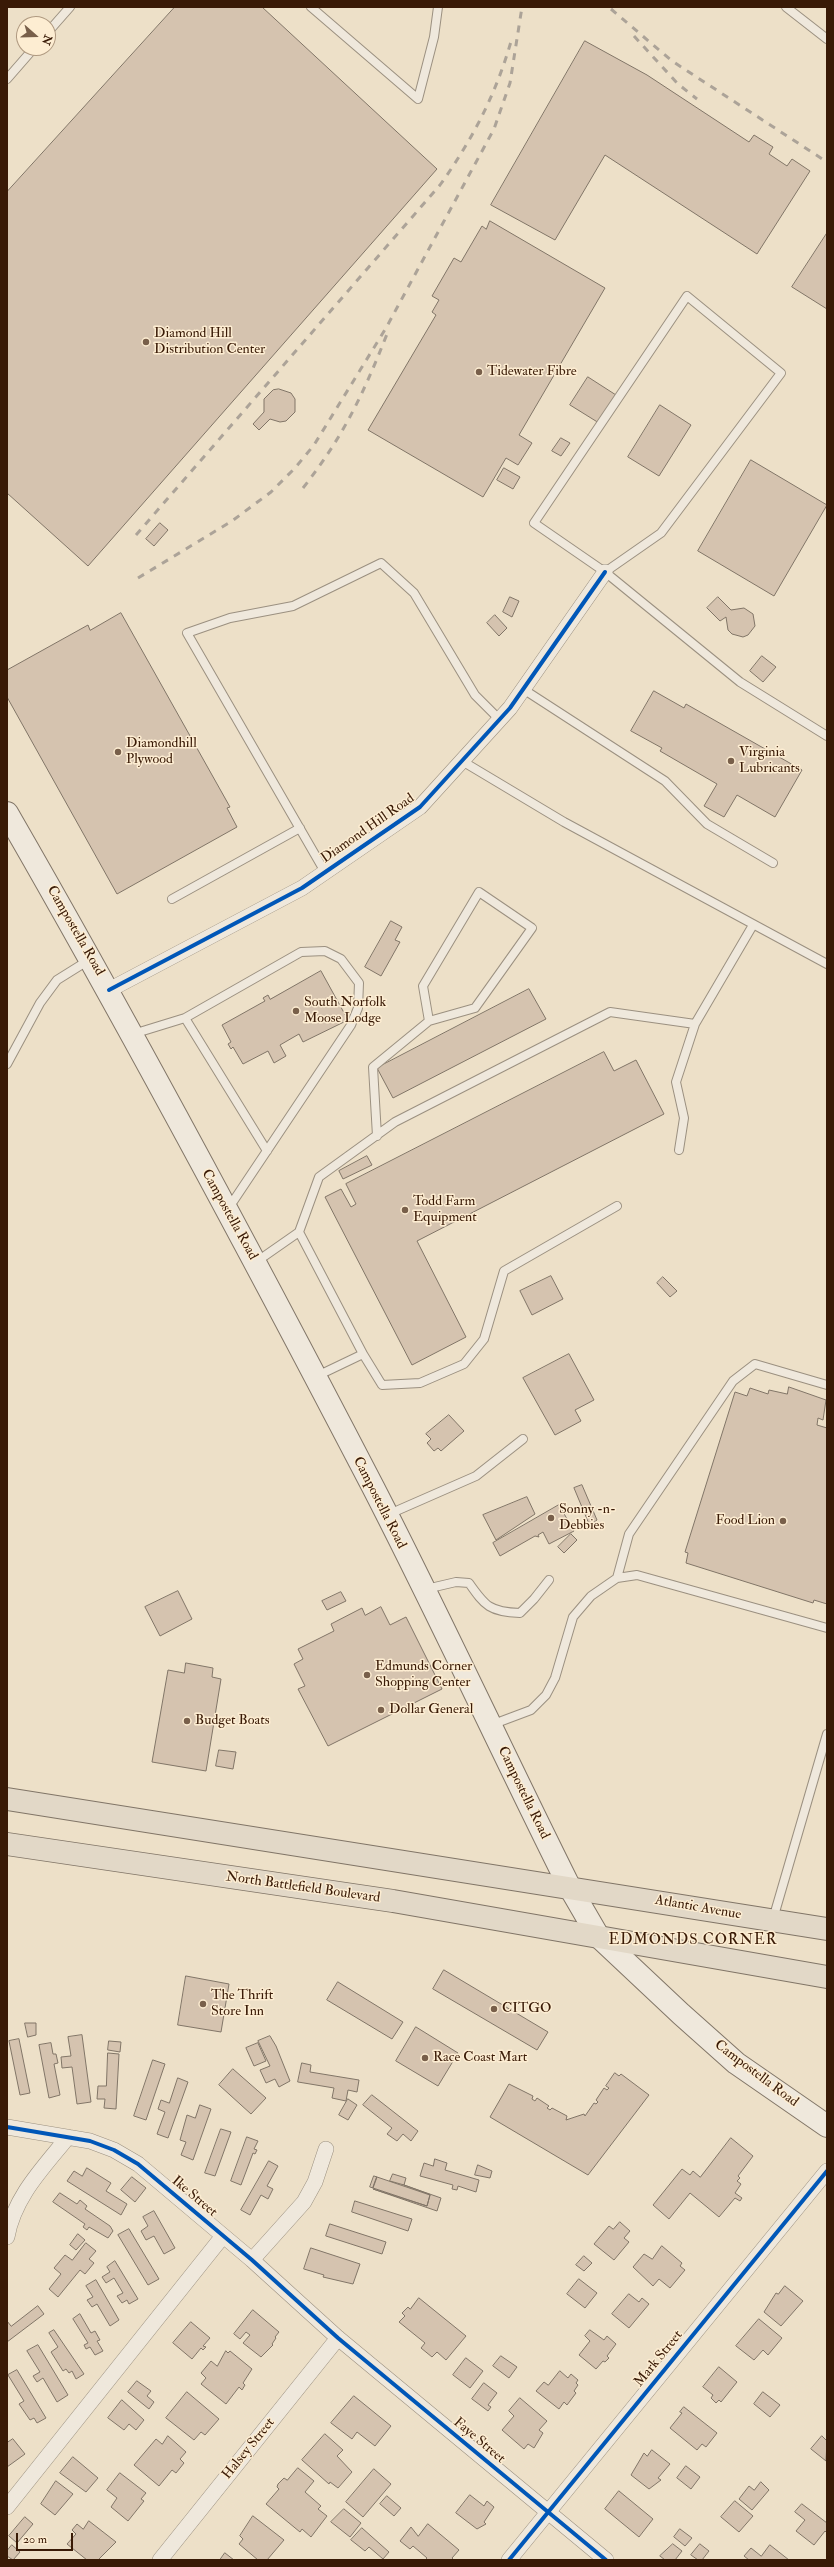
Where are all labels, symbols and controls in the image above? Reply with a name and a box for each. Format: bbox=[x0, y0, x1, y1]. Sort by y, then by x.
north arrow bbox=[16, 16, 56, 56]
text: N bbox=[39, 33, 55, 47]
place label: Diamond Hill Distribution Center bbox=[154, 326, 265, 358]
marker: Diamond Hill Distribution Center bbox=[141, 337, 151, 347]
place label: Tidewater Fibre bbox=[487, 364, 577, 380]
marker: Tidewater Fibre bbox=[474, 367, 484, 377]
place label: Diamondhill Plywood bbox=[126, 736, 197, 768]
place label: Virginia Lubricants bbox=[739, 745, 800, 778]
marker: Diamondhill Plywood bbox=[113, 747, 123, 757]
marker: Virginia Lubricants bbox=[726, 756, 736, 766]
street label: Diamond Hill Road bbox=[318, 791, 418, 867]
street label: Campostella Road bbox=[42, 883, 108, 979]
place label: South Norfolk Moose Lodge bbox=[304, 995, 386, 1028]
marker: South Norfolk Moose Lodge bbox=[291, 1006, 301, 1016]
street label: Campostella Road bbox=[197, 1167, 261, 1263]
place label: Todd Farm Equipment bbox=[413, 1194, 477, 1226]
marker: Todd Farm Equipment bbox=[400, 1205, 410, 1215]
street label: Campostella Road bbox=[349, 1454, 409, 1552]
place label: Sonny -n- Debbies bbox=[559, 1502, 616, 1534]
marker: Sonny -n- Debbies bbox=[546, 1513, 556, 1523]
place label: Food Lion bbox=[715, 1513, 775, 1529]
marker: Food Lion bbox=[778, 1516, 788, 1526]
place label: Edmunds Corner Shopping Center bbox=[375, 1659, 472, 1692]
marker: Edmunds Corner Shopping Center bbox=[362, 1670, 372, 1680]
place label: Dollar General bbox=[389, 1702, 473, 1718]
marker: Dollar General bbox=[376, 1705, 386, 1715]
place label: Budget Boats bbox=[195, 1713, 270, 1729]
marker: Budget Boats bbox=[182, 1716, 192, 1726]
street label: Campostella Road bbox=[493, 1744, 553, 1842]
street label: North Battlefield Boulevard bbox=[225, 1869, 381, 1907]
street label: Atlantic Avenue bbox=[654, 1892, 742, 1924]
district label: EDMONDS CORNER bbox=[608, 1932, 778, 1950]
place label: The Thrift Store Inn bbox=[211, 1988, 273, 2020]
marker: The Thrift Store Inn bbox=[198, 1999, 208, 2009]
place label: CITGO bbox=[502, 2001, 551, 2017]
marker: CITGO bbox=[489, 2004, 499, 2014]
street label: Campostella Road bbox=[711, 2037, 801, 2111]
place label: Race Coast Mart bbox=[433, 2050, 527, 2066]
marker: Race Coast Mart bbox=[420, 2053, 430, 2063]
street label: Ike Street bbox=[168, 2173, 220, 2221]
street label: Mark Street bbox=[631, 2327, 687, 2391]
street label: Faye Street bbox=[450, 2414, 508, 2468]
street label: Halsey Street bbox=[219, 2415, 279, 2483]
scale bar bbox=[18, 2525, 75, 2551]
text: 20 m bbox=[23, 2532, 47, 2547]

